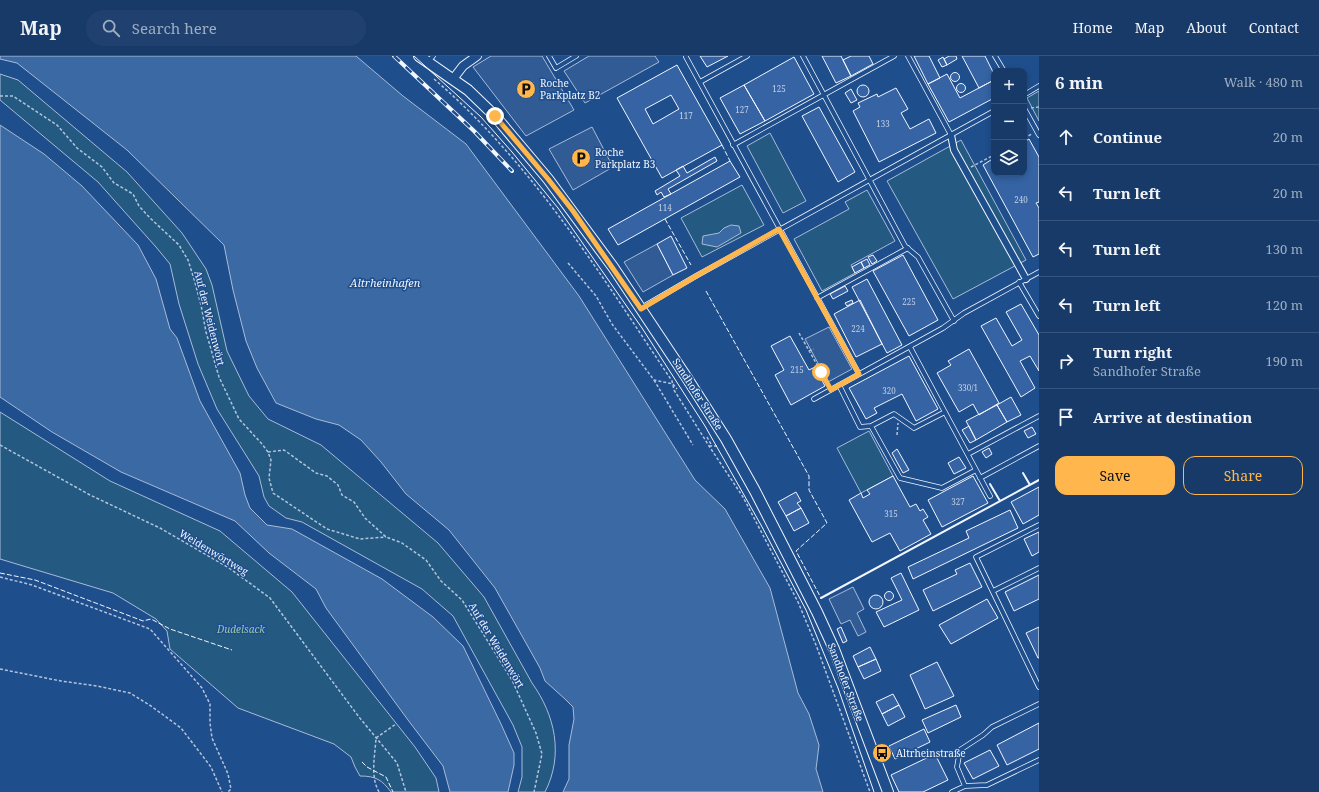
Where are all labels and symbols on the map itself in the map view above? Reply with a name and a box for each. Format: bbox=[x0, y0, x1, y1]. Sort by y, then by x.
place label: Roche Parkplatz B2 bbox=[540, 76, 600, 102]
parking icon: Roche Parkplatz B2 bbox=[515, 78, 537, 100]
house number: 125 bbox=[772, 83, 786, 94]
house number: 127 bbox=[735, 104, 749, 115]
route end bbox=[486, 107, 504, 125]
house number: 117 bbox=[679, 110, 693, 121]
house number: 133 bbox=[876, 118, 890, 129]
place label: Roche Parkplatz B3 bbox=[595, 145, 656, 171]
parking icon: Roche Parkplatz B3 bbox=[570, 147, 592, 169]
house number: 240 bbox=[1014, 194, 1028, 205]
house number: 114 bbox=[658, 202, 672, 213]
street label: Auf der Weidenwört bbox=[191, 269, 229, 367]
water label: Altrheinhafen bbox=[349, 275, 421, 290]
house number: 225 bbox=[902, 296, 916, 307]
house number: 224 bbox=[851, 323, 865, 334]
street label: Sandhofer Straße bbox=[670, 355, 726, 433]
route start bbox=[812, 363, 830, 381]
house number: 215 bbox=[790, 364, 804, 375]
house number: 330/1 bbox=[958, 382, 978, 393]
house number: 320 bbox=[882, 385, 896, 396]
house number: 327 bbox=[951, 496, 965, 507]
house number: 315 bbox=[884, 508, 898, 519]
street label: Weidenwörtweg bbox=[177, 526, 252, 578]
street label: Auf der Weidenwört bbox=[466, 600, 528, 691]
park label: Dudelsack bbox=[216, 622, 265, 636]
street label: Sandhofer Straße bbox=[825, 641, 867, 723]
bus stop icon: Altrheinstraße bbox=[871, 742, 893, 764]
place label: Altrheinstraße bbox=[896, 746, 966, 760]

